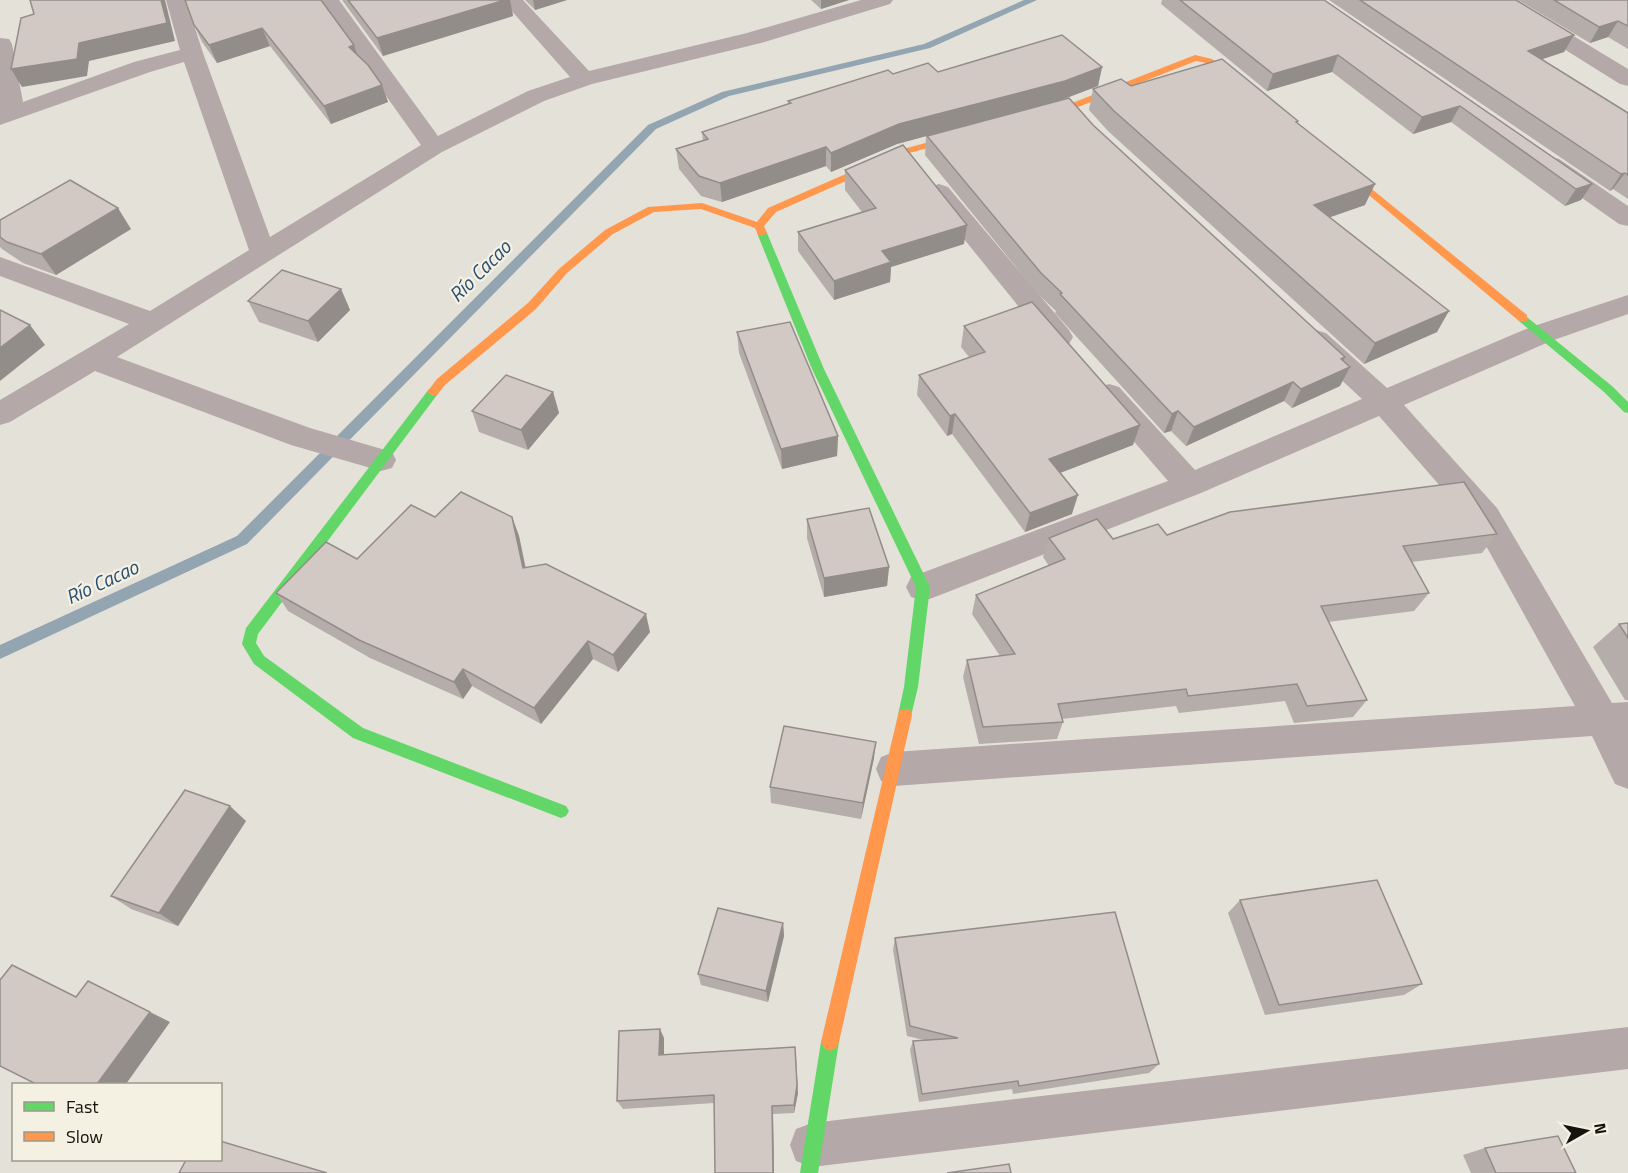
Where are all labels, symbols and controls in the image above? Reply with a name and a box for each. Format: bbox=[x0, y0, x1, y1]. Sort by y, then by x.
water label: Río Cacao bbox=[441, 232, 519, 309]
water label: Río Cacao bbox=[60, 551, 144, 612]
legend bbox=[12, 1083, 222, 1161]
text: Fast bbox=[66, 1093, 99, 1120]
north arrow bbox=[1556, 1101, 1616, 1161]
text: N bbox=[1588, 1121, 1614, 1136]
text: Slow bbox=[66, 1123, 103, 1150]

